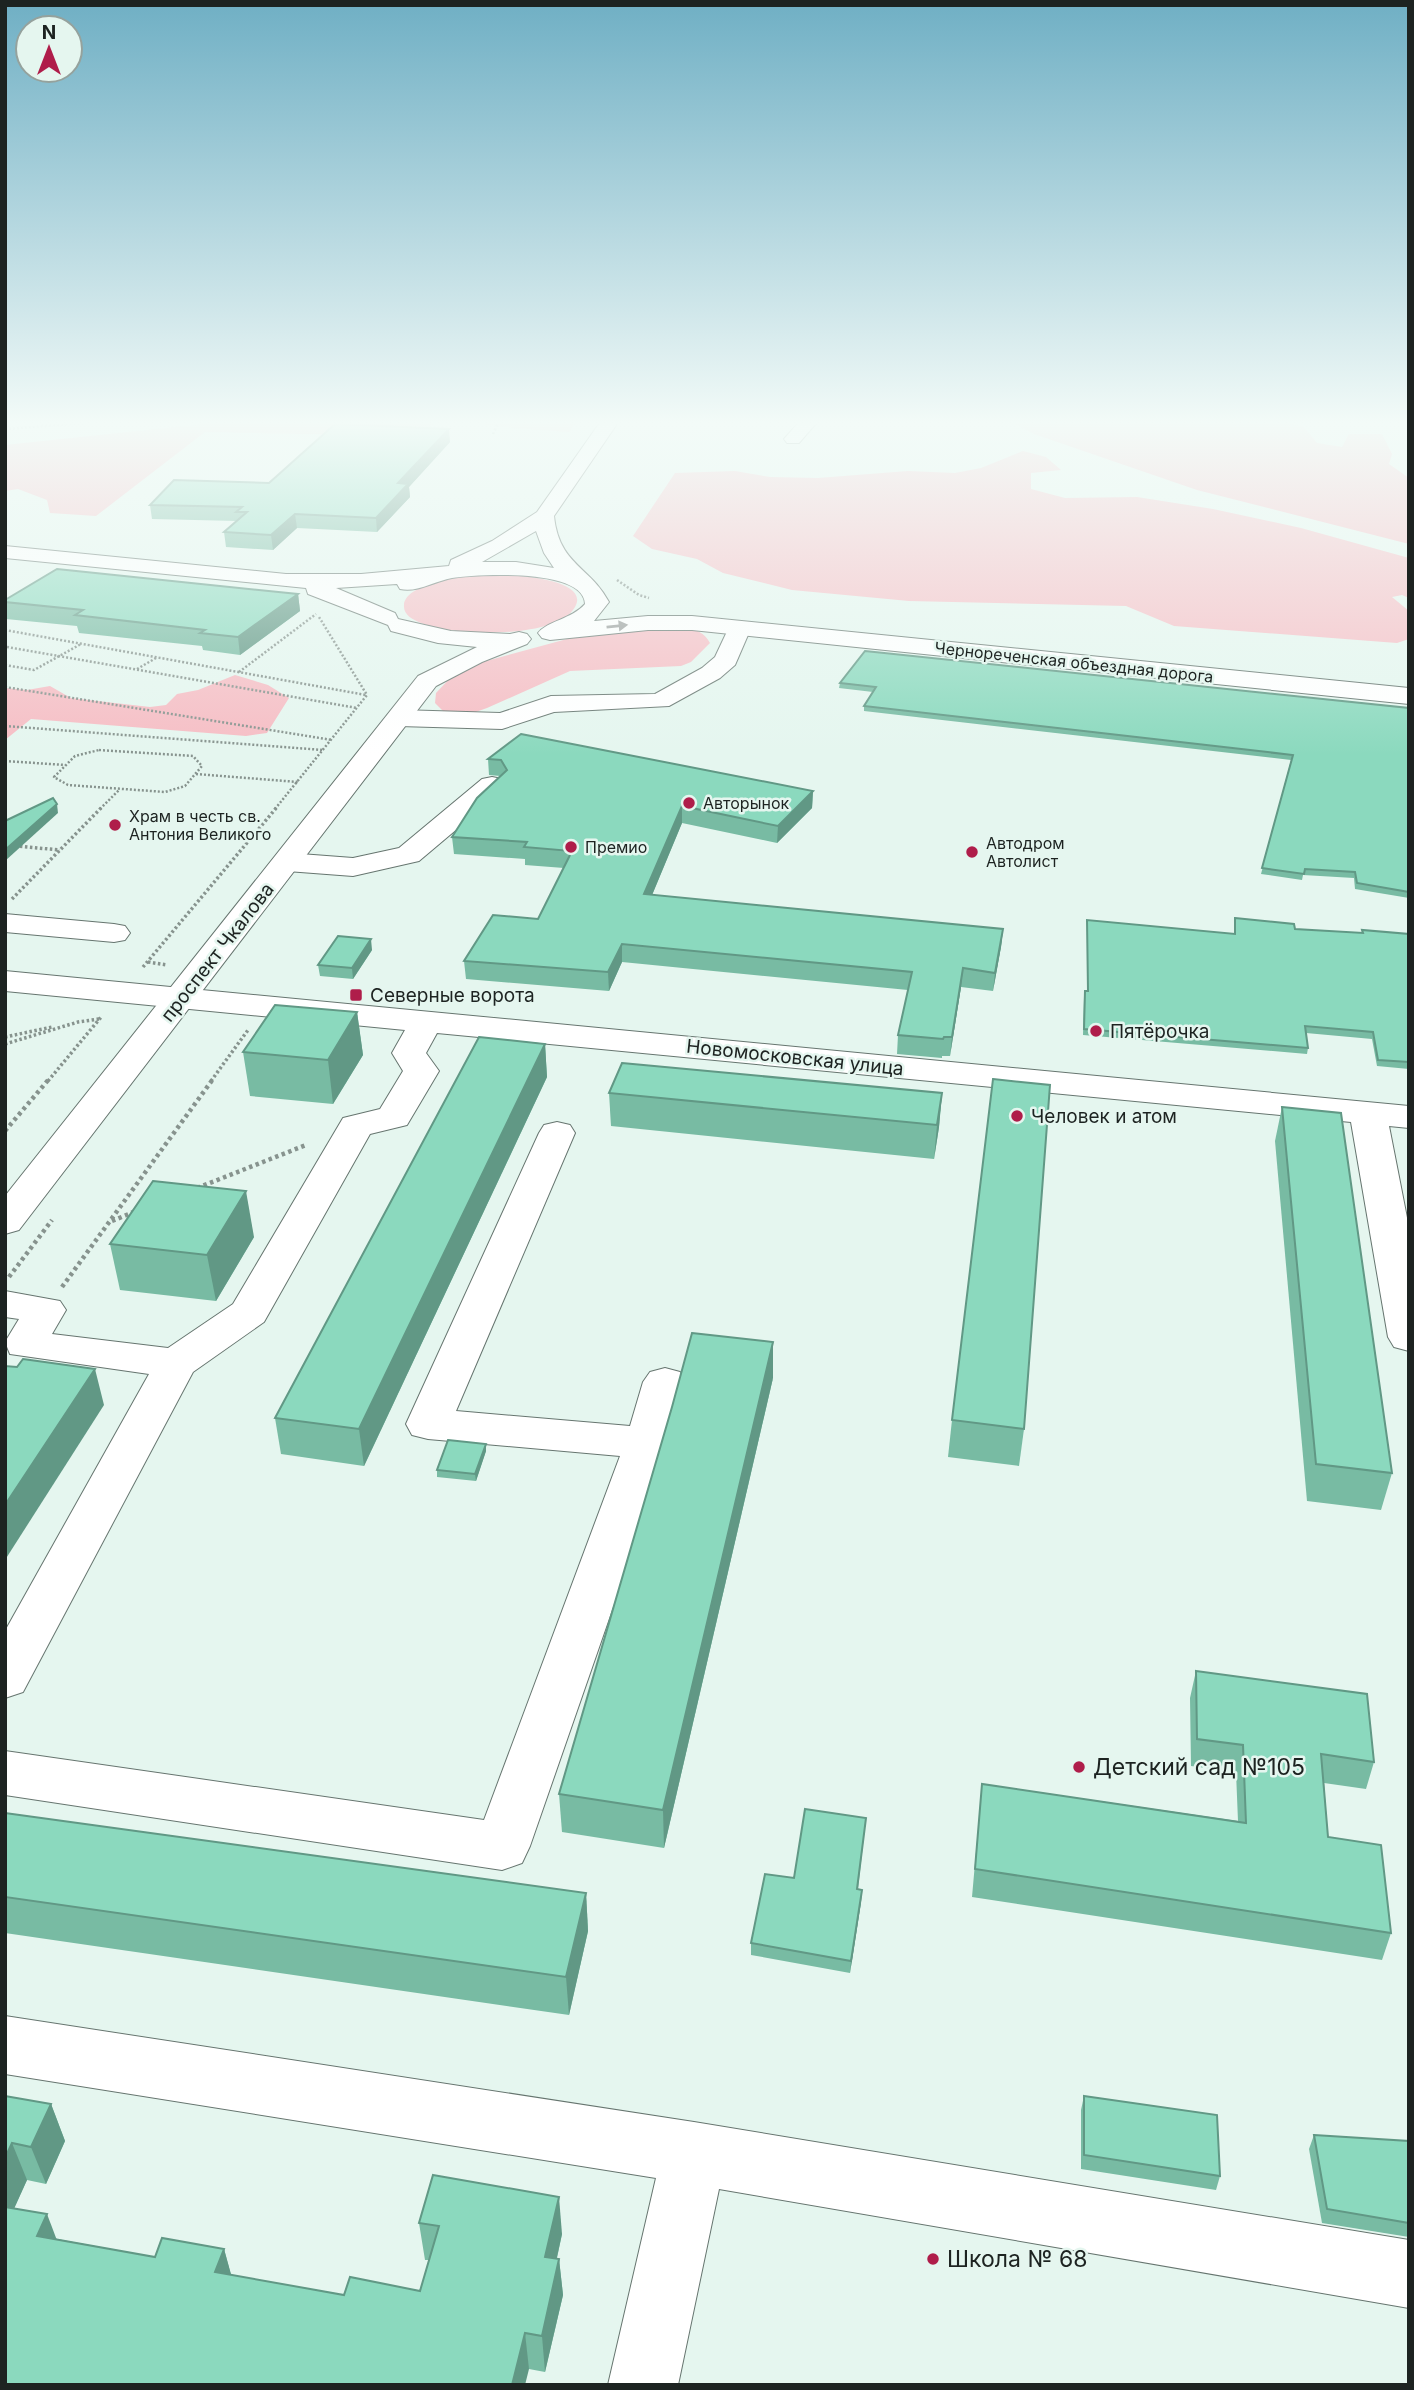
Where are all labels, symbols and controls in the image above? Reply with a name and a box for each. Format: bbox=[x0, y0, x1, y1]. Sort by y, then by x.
north arrow bbox=[14, 14, 84, 84]
text: N bbox=[42, 21, 56, 44]
one-way arrow bbox=[607, 620, 629, 631]
street label: Чернореченская объездная дорога bbox=[934, 637, 1214, 687]
place label: Авторынок bbox=[703, 793, 789, 813]
marker: Авторынок bbox=[681, 795, 697, 811]
place label: Храм в честь св. Антония Великого bbox=[129, 806, 271, 844]
marker: Храм в честь св. Антония Великого bbox=[107, 817, 123, 833]
place label: Автодром Автолист bbox=[986, 833, 1065, 871]
place label: Премио bbox=[585, 837, 647, 857]
marker: Премио bbox=[563, 839, 579, 855]
marker: Автодром Автолист bbox=[964, 844, 980, 860]
street label: проспект Чкалова bbox=[156, 878, 279, 1026]
place label: Северные ворота bbox=[370, 984, 535, 1007]
marker: Северные ворота bbox=[348, 987, 364, 1003]
place label: Пятёрочка bbox=[1110, 1020, 1209, 1043]
marker: Пятёрочка bbox=[1088, 1023, 1104, 1039]
street label: Новомосковская улица bbox=[685, 1035, 905, 1080]
place label: Человек и атом bbox=[1031, 1105, 1177, 1128]
marker: Человек и атом bbox=[1009, 1108, 1025, 1124]
place label: Детский сад №105 bbox=[1093, 1753, 1305, 1781]
marker: Детский сад №105 bbox=[1071, 1759, 1087, 1775]
place label: Школа № 68 bbox=[947, 2245, 1087, 2273]
marker: Школа № 68 bbox=[925, 2251, 941, 2267]

